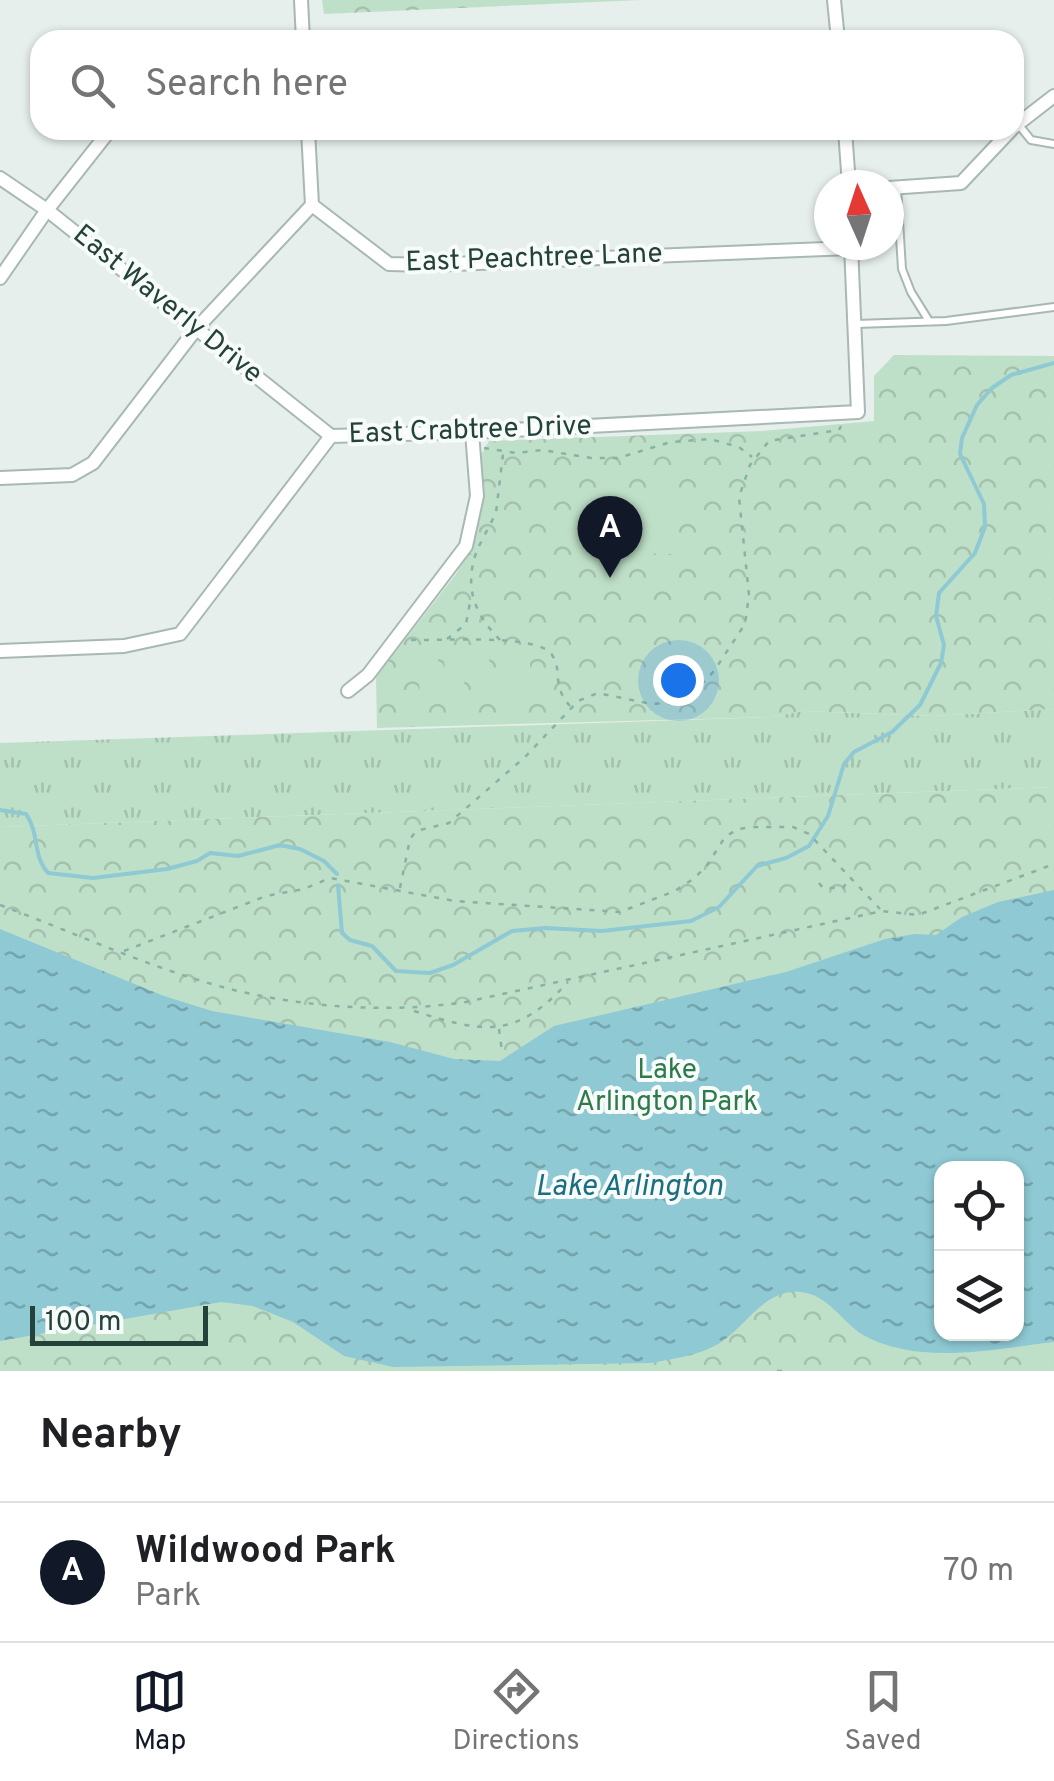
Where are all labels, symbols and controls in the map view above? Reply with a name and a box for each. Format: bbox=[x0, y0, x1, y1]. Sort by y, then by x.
search box bbox=[30, 30, 1024, 140]
icon: search bbox=[65, 58, 120, 113]
text: Search here bbox=[145, 61, 348, 110]
north arrow bbox=[814, 170, 904, 260]
street label: East Waverly Drive bbox=[65, 217, 269, 393]
street label: East Peachtree Lane bbox=[405, 237, 663, 281]
street label: East Crabtree Drive bbox=[348, 409, 592, 453]
pin: A bbox=[578, 496, 642, 578]
your location bbox=[653, 655, 704, 706]
park label: Lake Arlington Park bbox=[576, 1053, 758, 1121]
map controls bbox=[934, 1161, 1024, 1341]
button: locate bbox=[934, 1161, 1024, 1251]
water label: Lake Arlington bbox=[535, 1169, 723, 1206]
button: layers bbox=[934, 1251, 1024, 1341]
scale bar bbox=[30, 1301, 208, 1346]
text: 100 m bbox=[45, 1305, 121, 1341]
text: Nearby bbox=[40, 1410, 182, 1463]
text: Wildwood Park bbox=[135, 1528, 396, 1577]
text: A bbox=[61, 1552, 84, 1592]
text: 70 m bbox=[943, 1552, 1014, 1592]
text: Park bbox=[135, 1577, 201, 1617]
tab: Map bbox=[132, 1664, 187, 1760]
tab: Directions bbox=[452, 1664, 580, 1760]
tab: Saved bbox=[845, 1664, 922, 1760]

